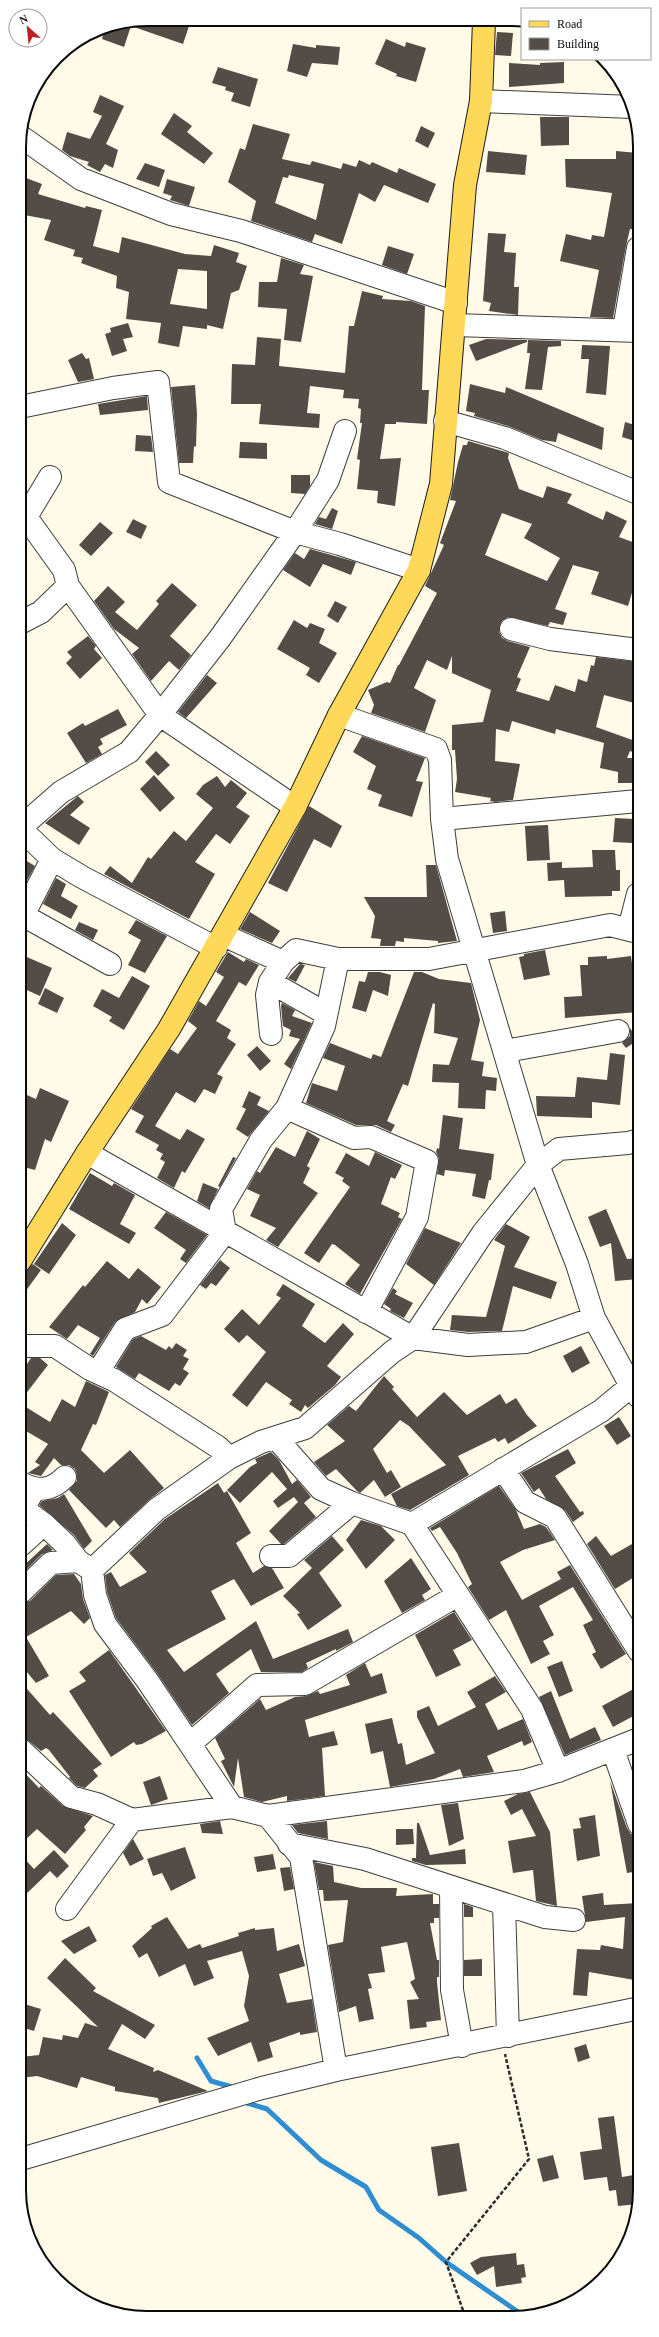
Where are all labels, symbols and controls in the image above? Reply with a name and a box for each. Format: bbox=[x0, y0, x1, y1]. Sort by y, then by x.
north arrow bbox=[8, 8, 48, 48]
legend bbox=[521, 8, 651, 60]
text: N bbox=[17, 12, 30, 26]
text: Road bbox=[557, 17, 582, 31]
text: Building bbox=[557, 37, 599, 51]

